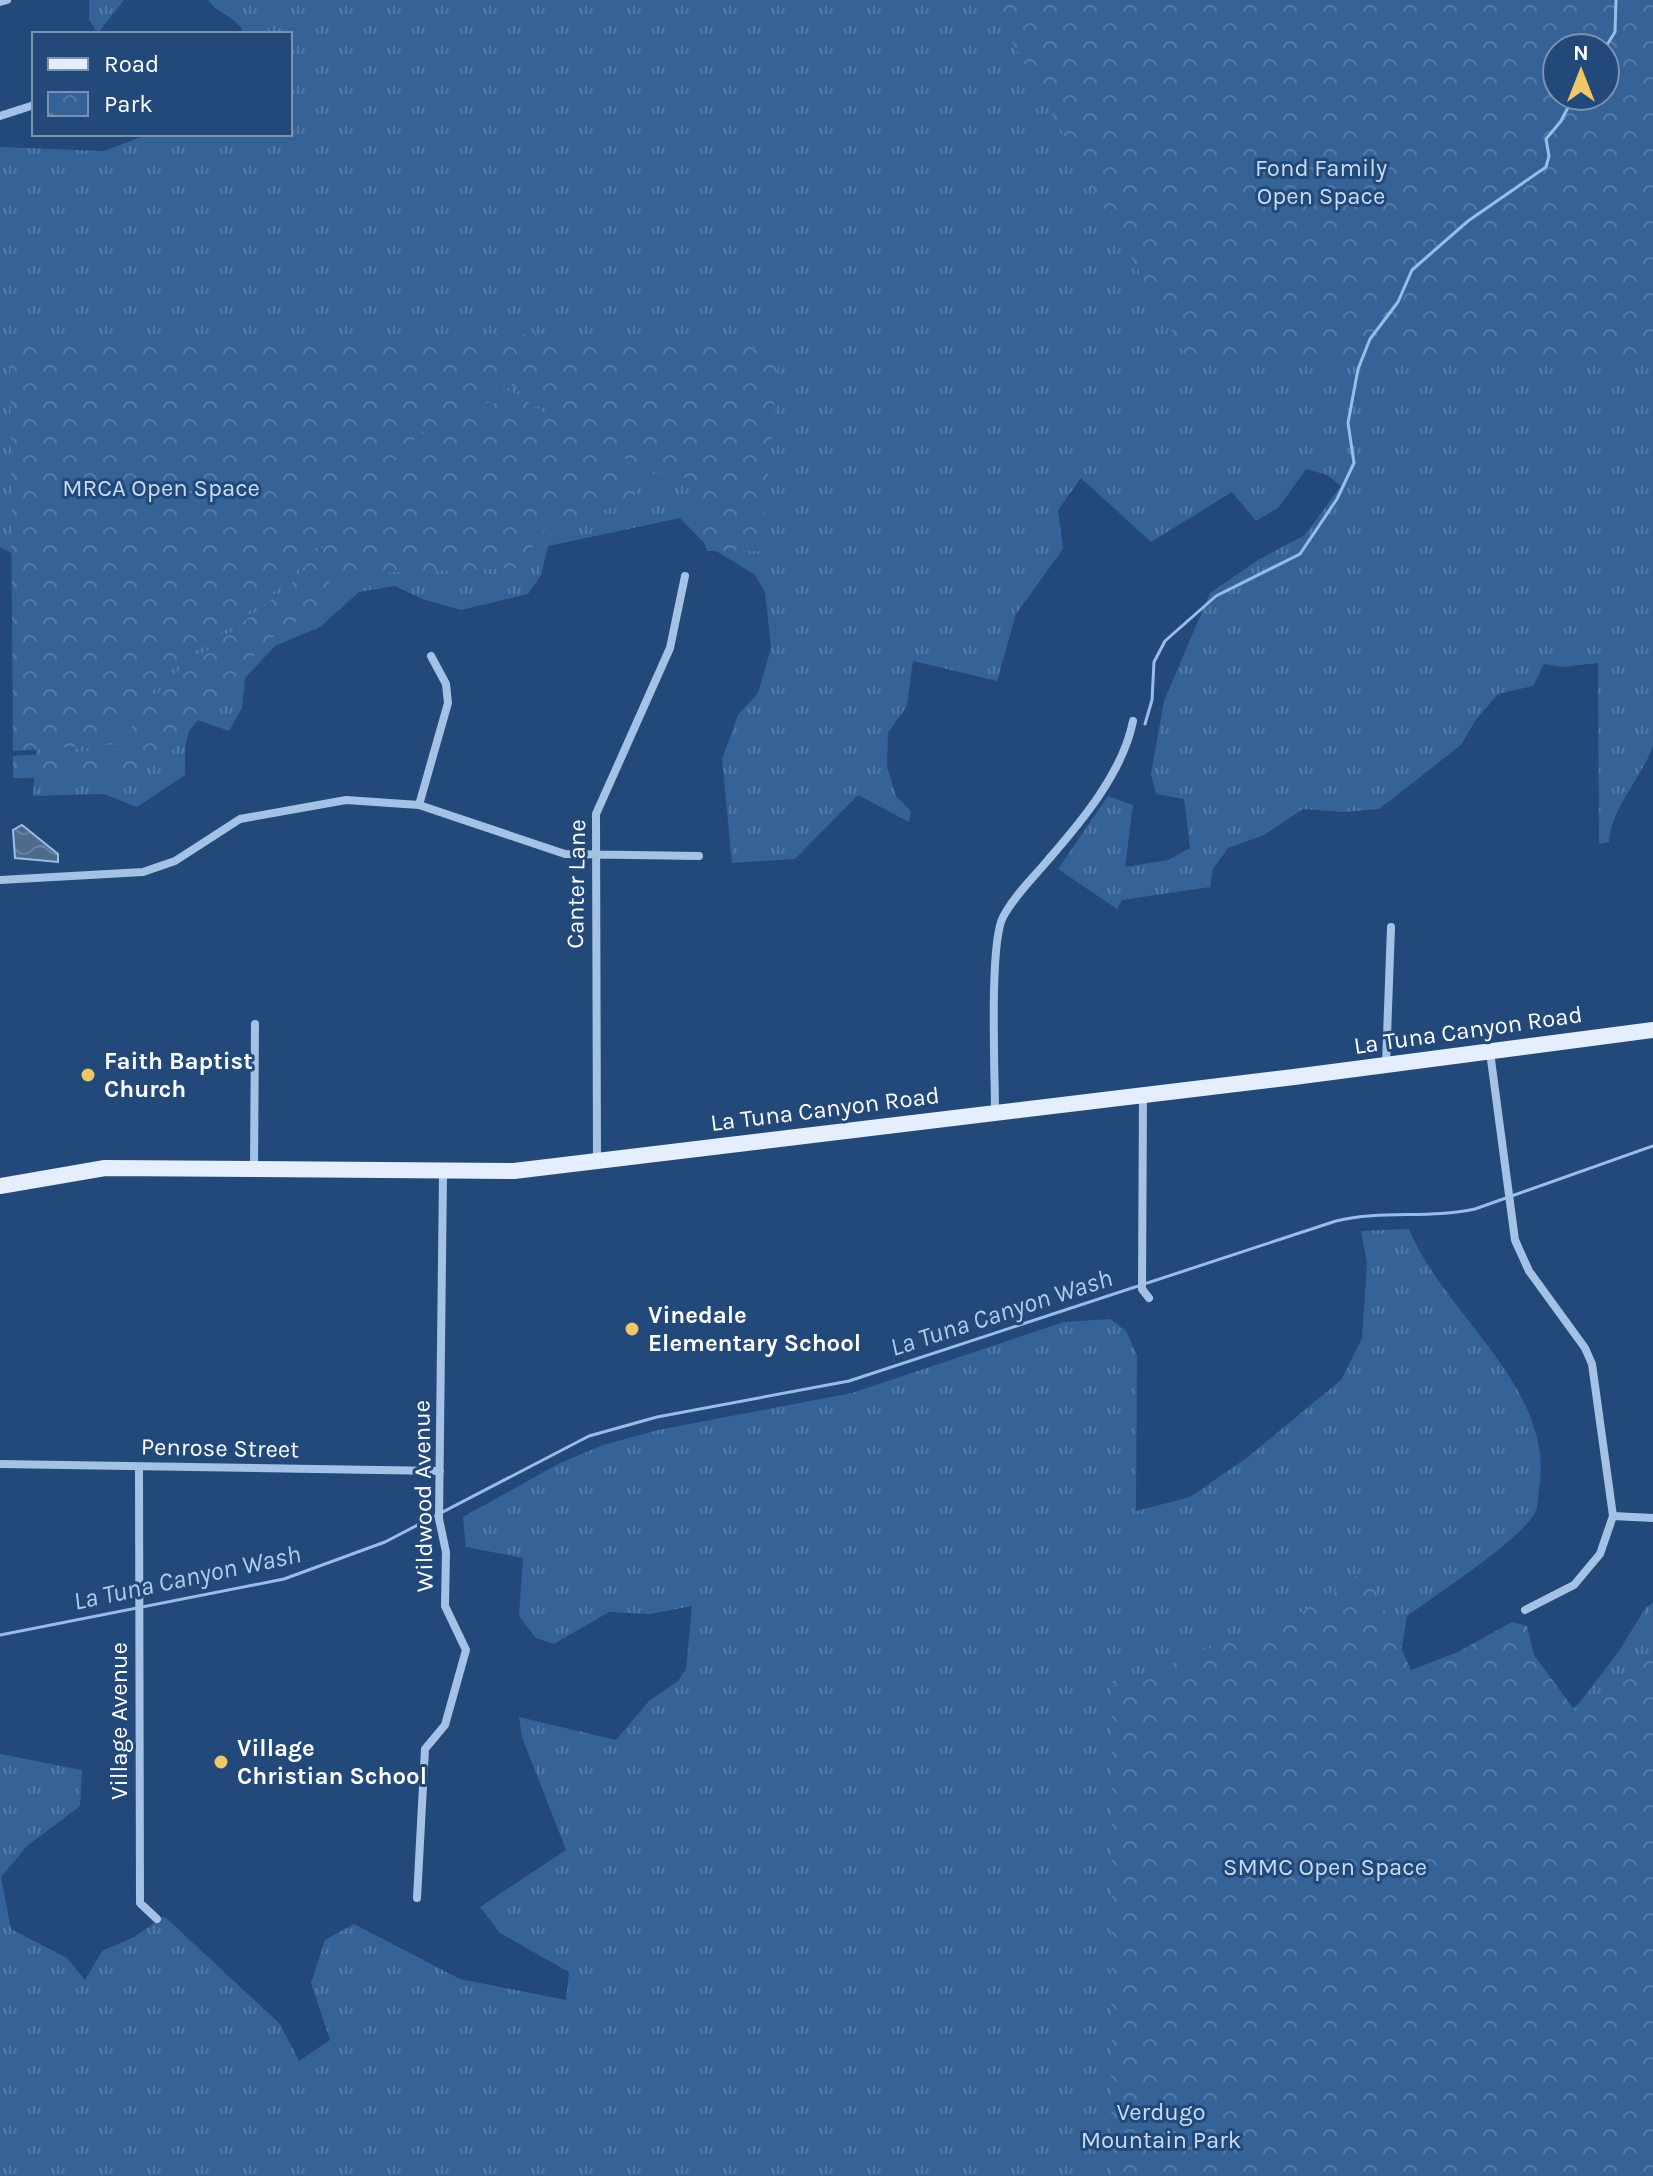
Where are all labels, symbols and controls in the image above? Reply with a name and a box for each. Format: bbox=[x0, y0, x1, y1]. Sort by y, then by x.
legend bbox=[32, 32, 292, 136]
north arrow bbox=[1541, 32, 1621, 112]
text: N bbox=[1573, 40, 1589, 66]
text: Road bbox=[104, 50, 159, 78]
text: Park bbox=[104, 90, 153, 118]
park label: Fond Family Open Space bbox=[1255, 154, 1387, 210]
park label: MRCA Open Space bbox=[62, 474, 260, 502]
street label: Canter Lane bbox=[561, 819, 591, 949]
street label: La Tuna Canyon Road bbox=[1352, 1000, 1584, 1060]
place label: Faith Baptist Church bbox=[104, 1047, 253, 1103]
marker: Faith Baptist Church bbox=[79, 1066, 97, 1084]
street label: La Tuna Canyon Road bbox=[709, 1081, 941, 1137]
water label: La Tuna Canyon Wash bbox=[886, 1262, 1116, 1363]
place label: Vinedale Elementary School bbox=[648, 1301, 861, 1357]
marker: Vinedale Elementary School bbox=[623, 1320, 641, 1338]
street label: Wildwood Avenue bbox=[407, 1400, 439, 1592]
street label: Penrose Street bbox=[141, 1433, 299, 1463]
water label: La Tuna Canyon Wash bbox=[71, 1538, 304, 1617]
street label: Village Avenue bbox=[105, 1642, 133, 1800]
place label: Village Christian School bbox=[237, 1734, 427, 1790]
marker: Village Christian School bbox=[212, 1753, 230, 1771]
park label: SMMC Open Space bbox=[1223, 1853, 1427, 1881]
park label: Verdugo Mountain Park bbox=[1081, 2098, 1241, 2154]

